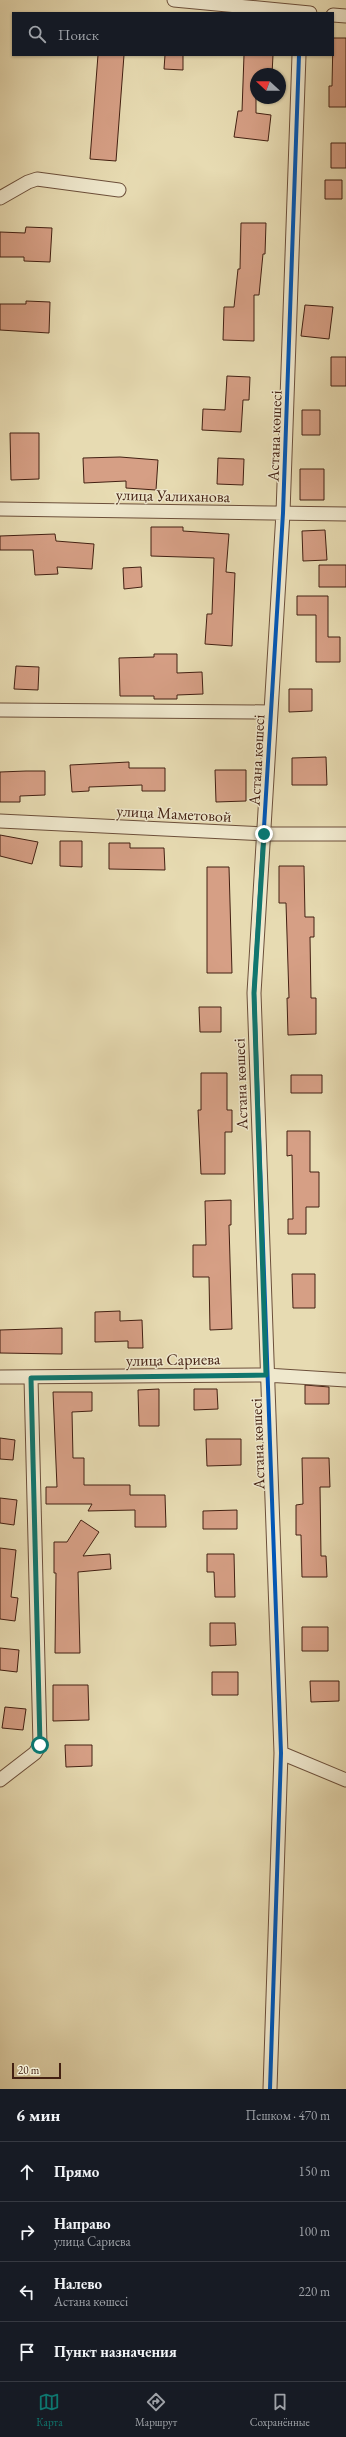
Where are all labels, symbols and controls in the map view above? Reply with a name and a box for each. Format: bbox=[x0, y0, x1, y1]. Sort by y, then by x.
search box bbox=[12, 12, 334, 56]
icon: search bbox=[26, 23, 48, 45]
text: Поиск bbox=[58, 25, 99, 44]
north arrow bbox=[250, 68, 286, 104]
street label: Астана көшесі bbox=[262, 390, 287, 483]
street label: улица Уалиханова bbox=[116, 484, 231, 507]
street label: Астана көшесі bbox=[244, 714, 269, 807]
street label: улица Маметовой bbox=[116, 800, 232, 827]
route end bbox=[255, 825, 273, 843]
street label: Астана көшесі bbox=[228, 1038, 253, 1131]
street label: улица Сариева bbox=[126, 1348, 221, 1371]
street label: Астана көшесі bbox=[245, 1398, 270, 1491]
route start bbox=[31, 1736, 49, 1754]
scale bar bbox=[12, 2061, 61, 2080]
text: 20 m bbox=[18, 2063, 39, 2077]
text: 6 мин bbox=[16, 2104, 60, 2126]
text: Пешком · 470 m bbox=[246, 2107, 330, 2124]
icon: ahead bbox=[16, 2161, 38, 2183]
text: Прямо bbox=[54, 2162, 99, 2181]
text: 150 m bbox=[299, 2163, 330, 2180]
text: Направо bbox=[54, 2214, 111, 2233]
icon: right bbox=[16, 2221, 38, 2243]
text: 100 m bbox=[299, 2223, 330, 2240]
text: улица Сариева bbox=[54, 2233, 131, 2250]
text: Налево bbox=[54, 2274, 102, 2293]
icon: left bbox=[16, 2281, 38, 2303]
text: 220 m bbox=[299, 2283, 330, 2300]
text: Астана көшесі bbox=[54, 2293, 128, 2310]
icon: arrive bbox=[16, 2341, 38, 2363]
text: Пункт назначения bbox=[54, 2342, 177, 2361]
tab: Карта bbox=[36, 2391, 63, 2429]
tab: Маршрут bbox=[135, 2391, 177, 2429]
tab: Сохранённые bbox=[250, 2391, 310, 2429]

